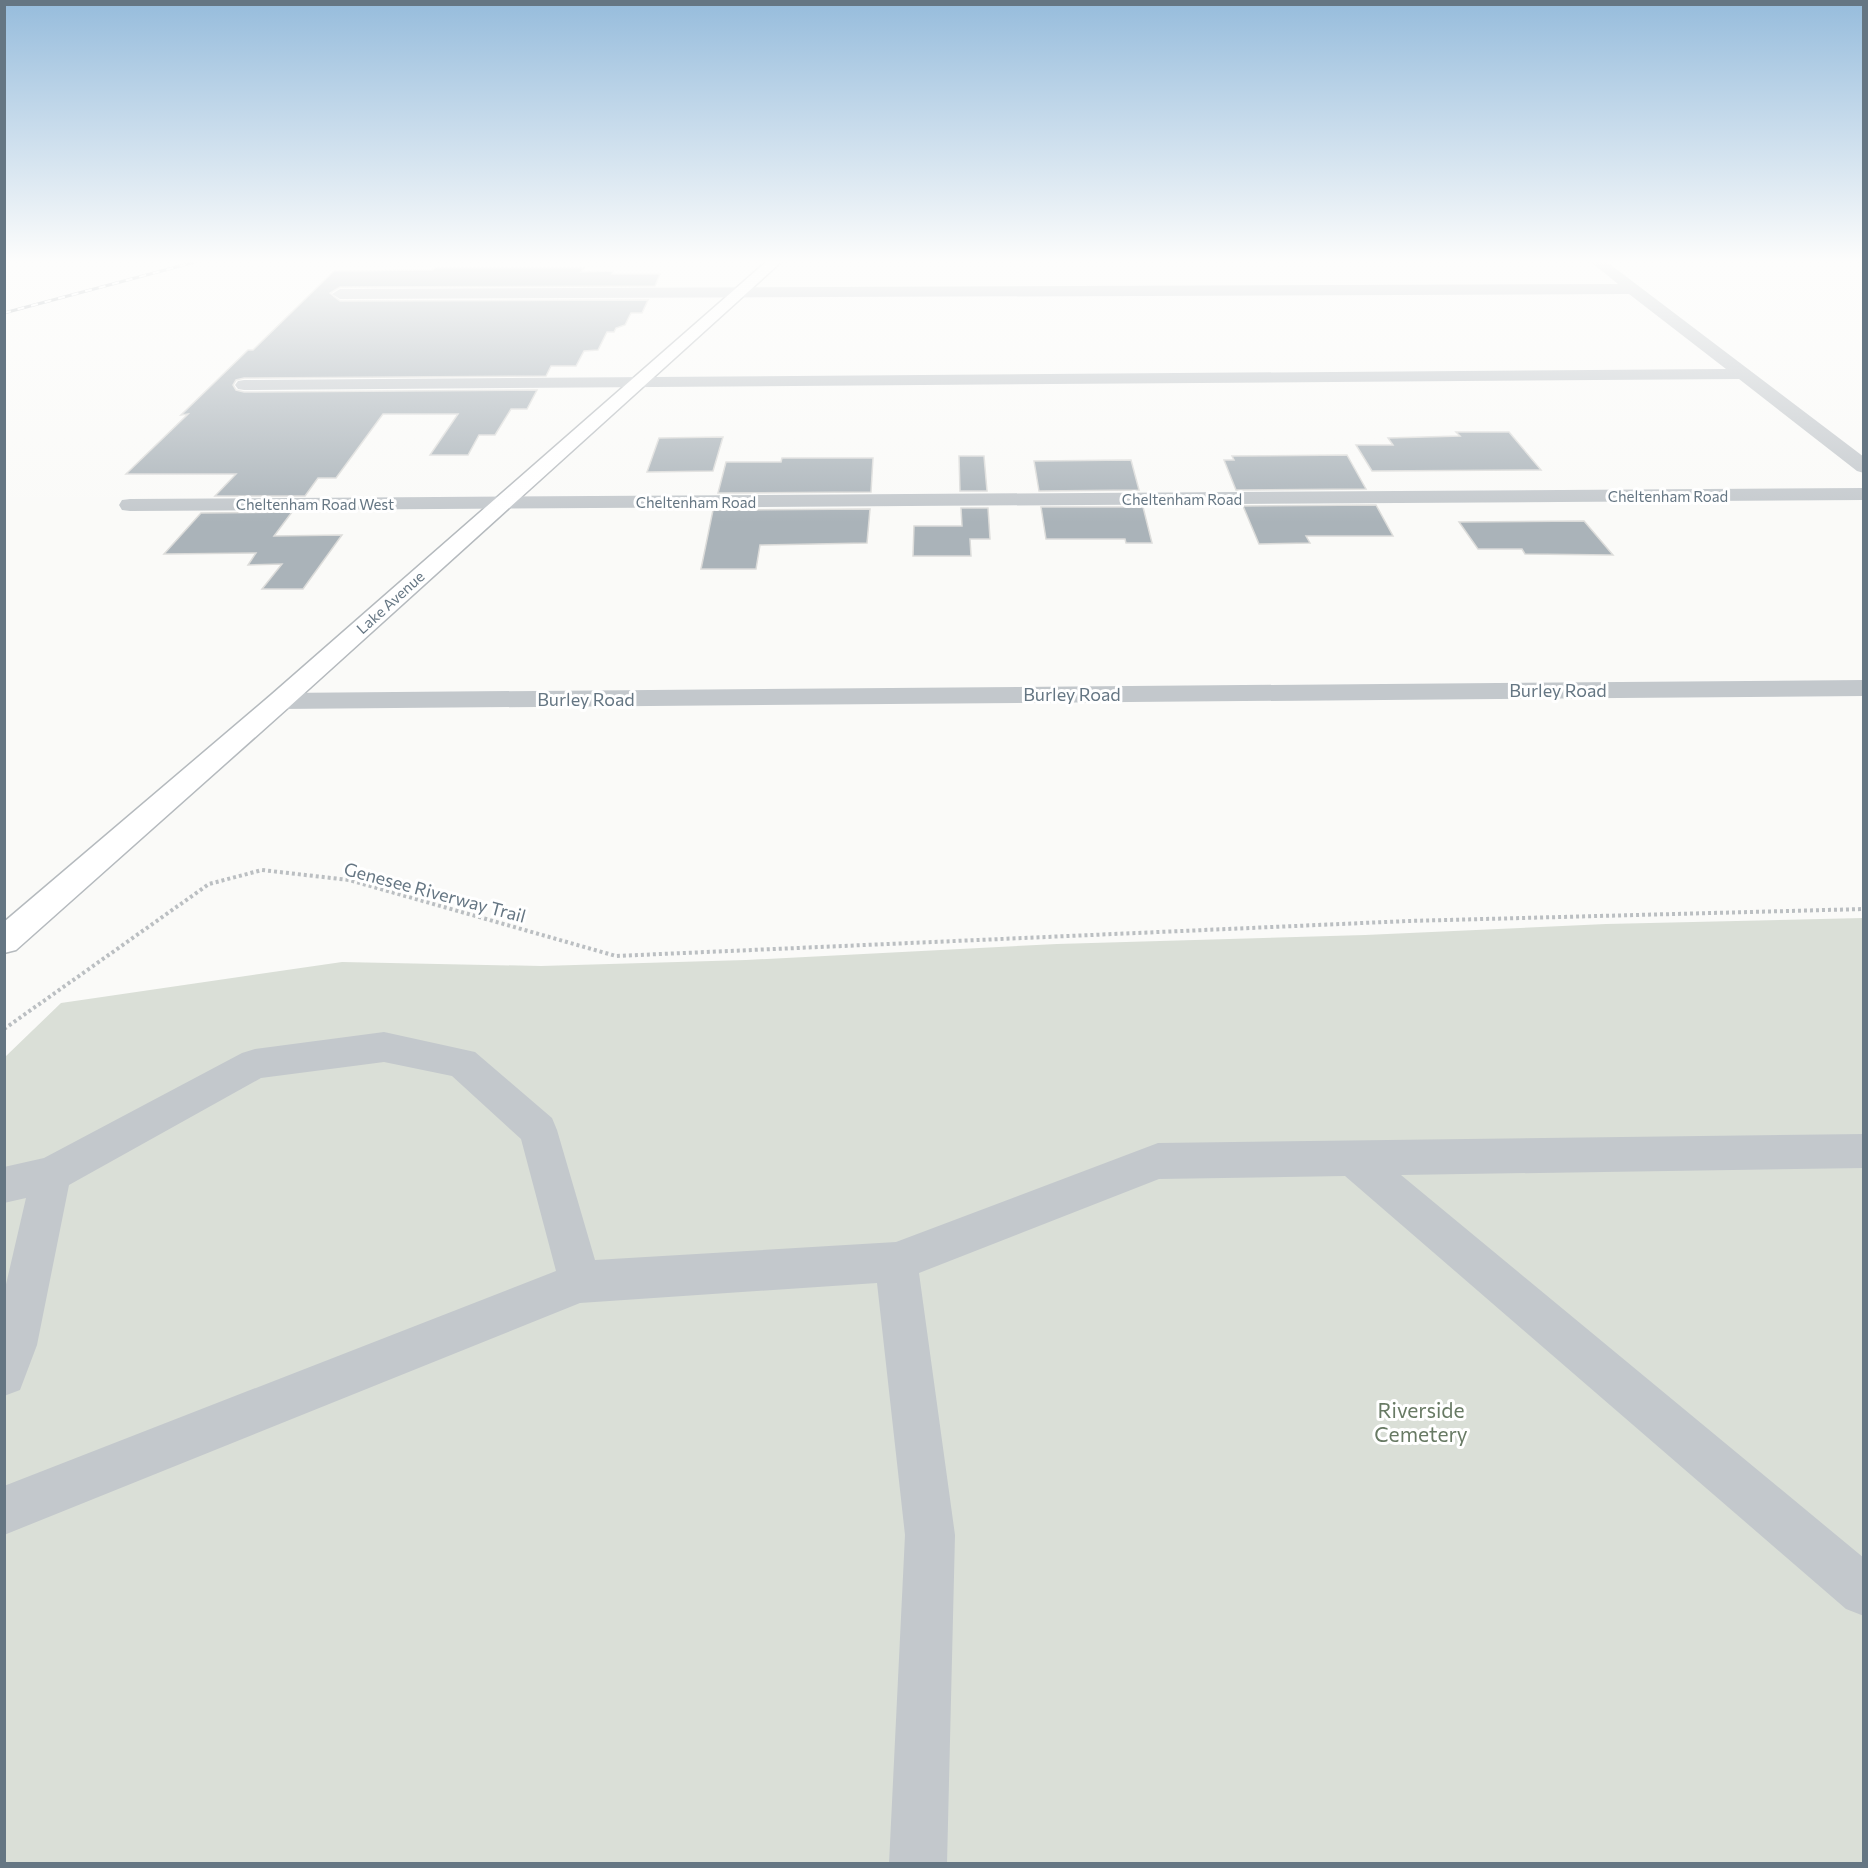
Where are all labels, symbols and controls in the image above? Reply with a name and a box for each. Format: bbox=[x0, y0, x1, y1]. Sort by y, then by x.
street label: Cheltenham Road bbox=[1608, 487, 1728, 505]
street label: Cheltenham Road bbox=[1122, 490, 1242, 508]
street label: Cheltenham Road bbox=[636, 493, 756, 511]
street label: Cheltenham Road West bbox=[236, 495, 394, 513]
street label: Lake Avenue bbox=[352, 567, 428, 637]
street label: Burley Road bbox=[1509, 679, 1607, 701]
street label: Burley Road bbox=[1023, 683, 1121, 705]
street label: Burley Road bbox=[537, 688, 635, 710]
street label: Genesee Riverway Trail bbox=[342, 857, 528, 927]
park label: Riverside Cemetery bbox=[1374, 1397, 1468, 1446]

